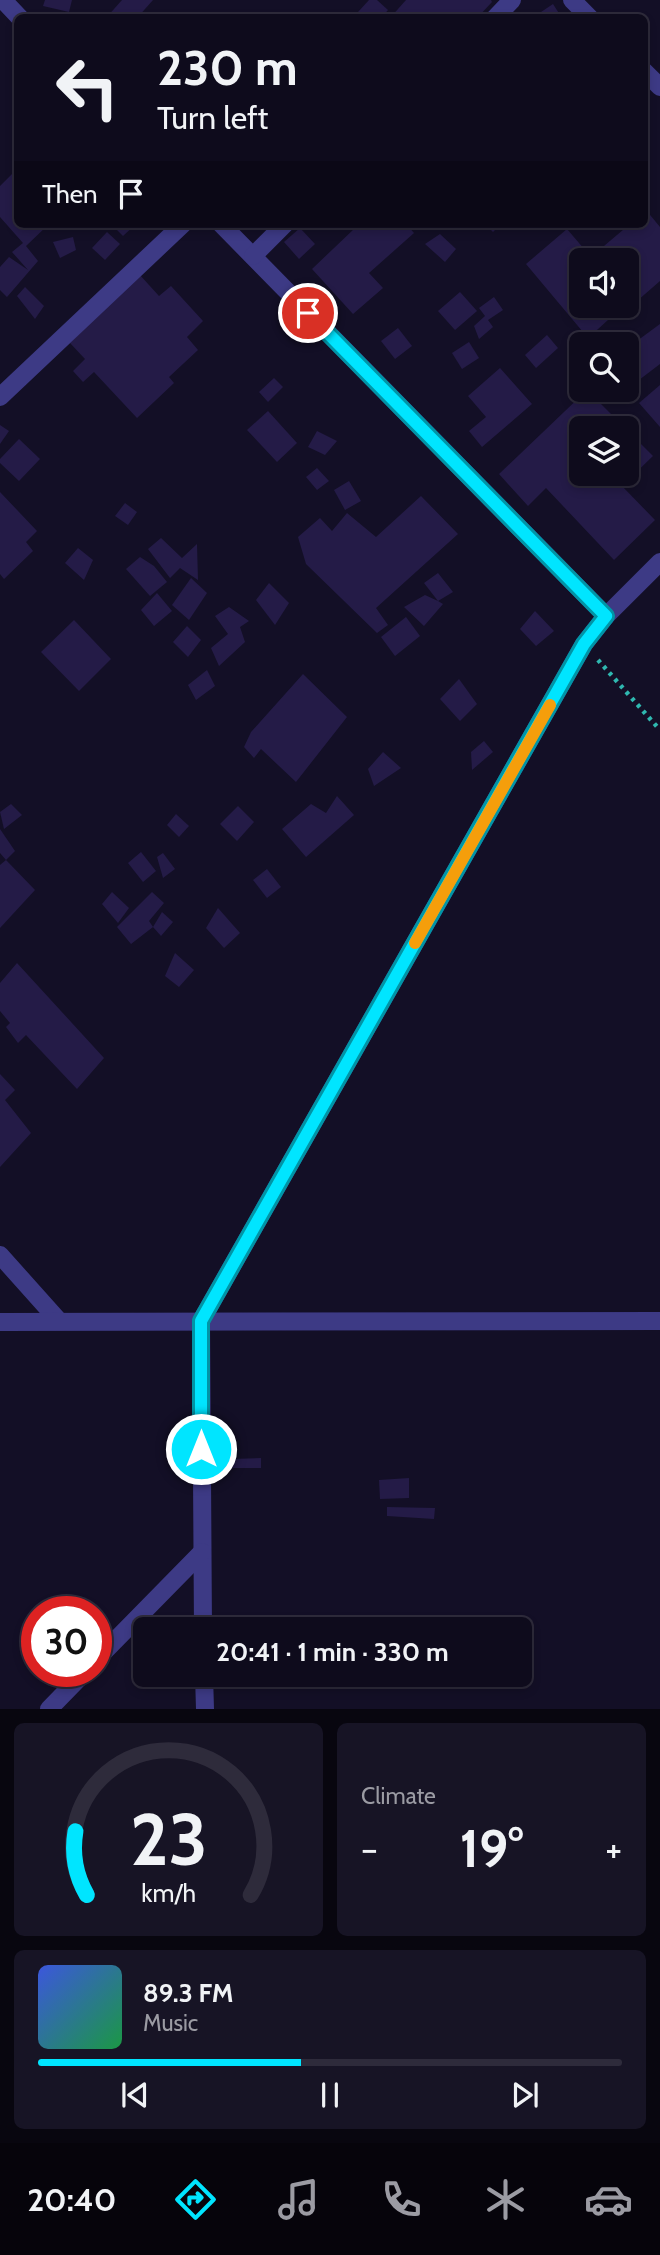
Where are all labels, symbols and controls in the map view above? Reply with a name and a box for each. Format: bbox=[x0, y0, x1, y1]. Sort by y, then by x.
text: 230 m bbox=[157, 38, 298, 97]
icon: left bbox=[42, 42, 133, 133]
text: Turn left bbox=[157, 98, 268, 137]
icon: arrive bbox=[112, 175, 150, 213]
text: Then bbox=[42, 178, 98, 210]
map controls bbox=[569, 248, 639, 486]
button: sound bbox=[569, 248, 639, 318]
pin bbox=[278, 283, 338, 343]
icon: arrive bbox=[289, 294, 327, 332]
button: search bbox=[569, 332, 639, 402]
button: layers bbox=[569, 416, 639, 486]
position arrow bbox=[164, 1412, 238, 1486]
speed limit sign: 30 bbox=[21, 1596, 112, 1687]
text: 20:41 · 1 min · 330 m bbox=[216, 1636, 449, 1668]
text: Climate bbox=[361, 1782, 436, 1810]
text: 23 bbox=[130, 1796, 207, 1884]
text: 19° bbox=[460, 1817, 523, 1880]
text: − bbox=[361, 1825, 378, 1872]
text: + bbox=[605, 1825, 622, 1872]
text: km/h bbox=[141, 1878, 196, 1908]
text: 89.3 FM bbox=[143, 1977, 233, 2009]
text: Music bbox=[143, 2009, 198, 2037]
icon: previous bbox=[116, 2076, 154, 2114]
icon: pause bbox=[311, 2076, 349, 2114]
icon: next bbox=[506, 2076, 544, 2114]
icon: directions bbox=[171, 2175, 220, 2224]
icon: music bbox=[274, 2175, 323, 2224]
icon: phone bbox=[377, 2175, 426, 2224]
icon: climate bbox=[481, 2175, 530, 2224]
icon: car bbox=[584, 2175, 633, 2224]
text: 20:40 bbox=[27, 2180, 116, 2219]

